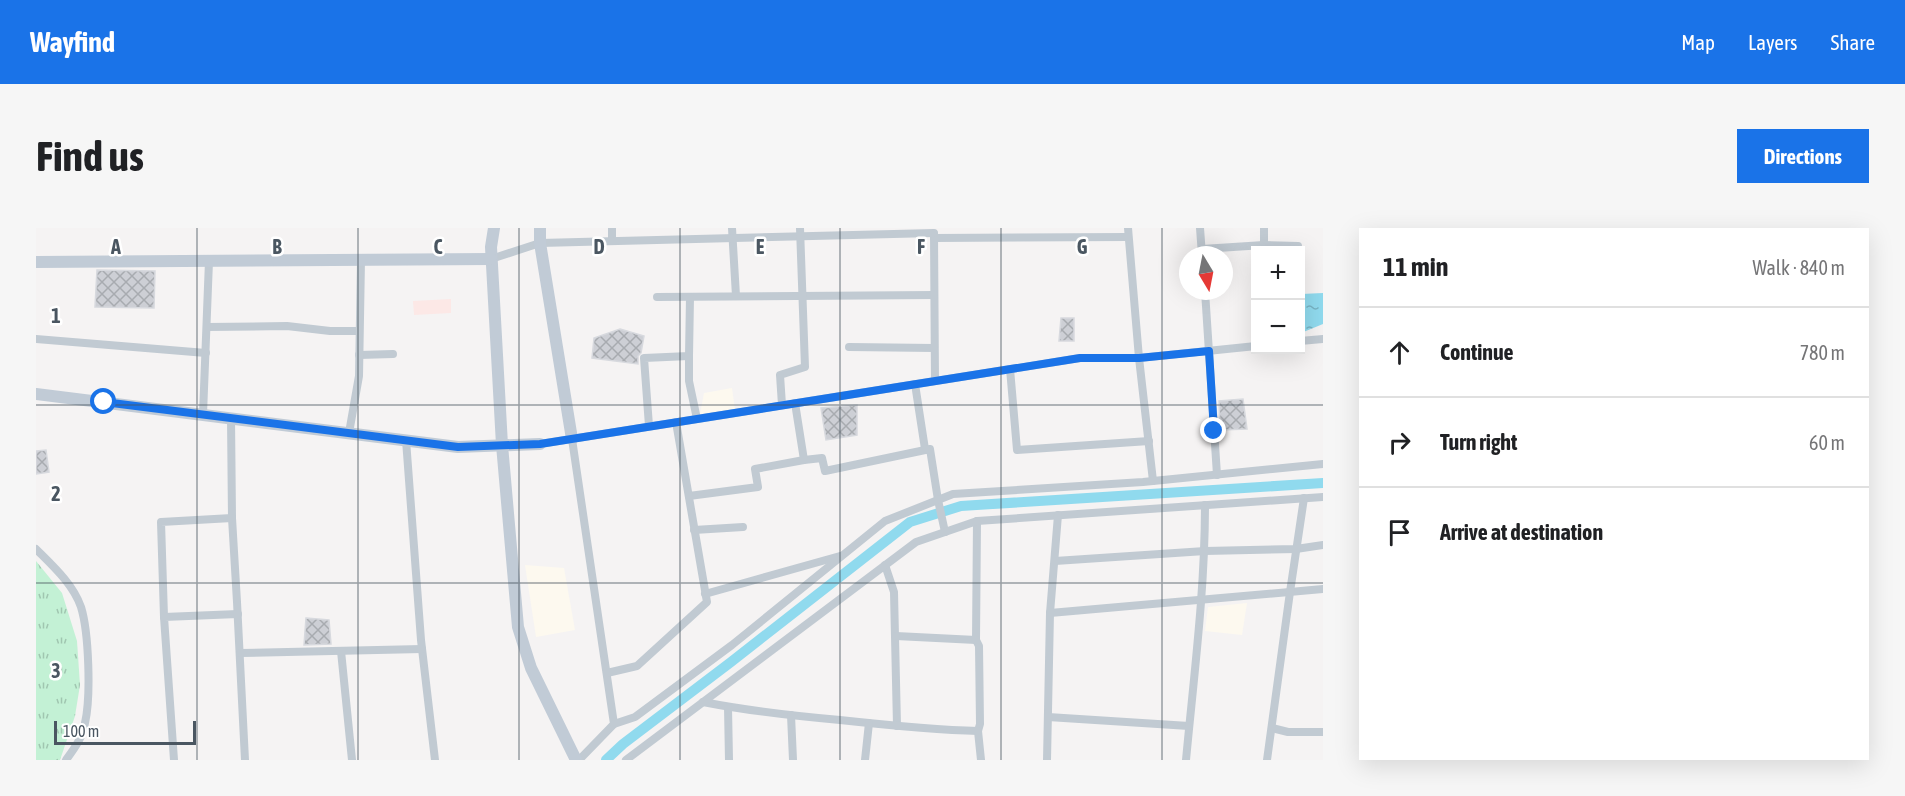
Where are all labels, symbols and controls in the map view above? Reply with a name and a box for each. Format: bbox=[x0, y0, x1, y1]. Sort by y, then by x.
text: Wayfind bbox=[30, 26, 115, 58]
text: Map bbox=[1681, 30, 1715, 54]
text: Layers bbox=[1748, 30, 1798, 54]
text: Share bbox=[1831, 30, 1875, 54]
button: Directions bbox=[1737, 129, 1869, 183]
text: Find us bbox=[36, 132, 144, 180]
text: A bbox=[110, 235, 121, 258]
text: B bbox=[272, 235, 282, 258]
text: C bbox=[434, 235, 443, 258]
text: D bbox=[593, 235, 605, 258]
text: E bbox=[756, 235, 765, 258]
text: F bbox=[917, 235, 925, 258]
text: G bbox=[1077, 235, 1088, 258]
north arrow bbox=[1179, 246, 1233, 300]
map controls bbox=[1251, 246, 1305, 354]
button: + bbox=[1251, 246, 1305, 300]
text: 11 min bbox=[1383, 252, 1448, 282]
text: Walk · 840 m bbox=[1753, 256, 1845, 279]
button: − bbox=[1251, 300, 1305, 354]
text: 1 bbox=[51, 304, 61, 327]
icon: ahead bbox=[1383, 336, 1416, 369]
text: Continue bbox=[1440, 339, 1514, 365]
text: 780 m bbox=[1800, 341, 1845, 364]
route start bbox=[90, 388, 116, 414]
route end bbox=[1200, 417, 1226, 443]
icon: right bbox=[1383, 426, 1416, 459]
text: Turn right bbox=[1440, 429, 1517, 455]
text: 60 m bbox=[1809, 431, 1845, 454]
text: 2 bbox=[51, 482, 61, 505]
icon: arrive bbox=[1383, 516, 1416, 549]
text: Arrive at destination bbox=[1440, 519, 1603, 545]
text: 3 bbox=[51, 659, 61, 682]
scale bar bbox=[54, 718, 196, 746]
text: 100 m bbox=[63, 722, 99, 740]

